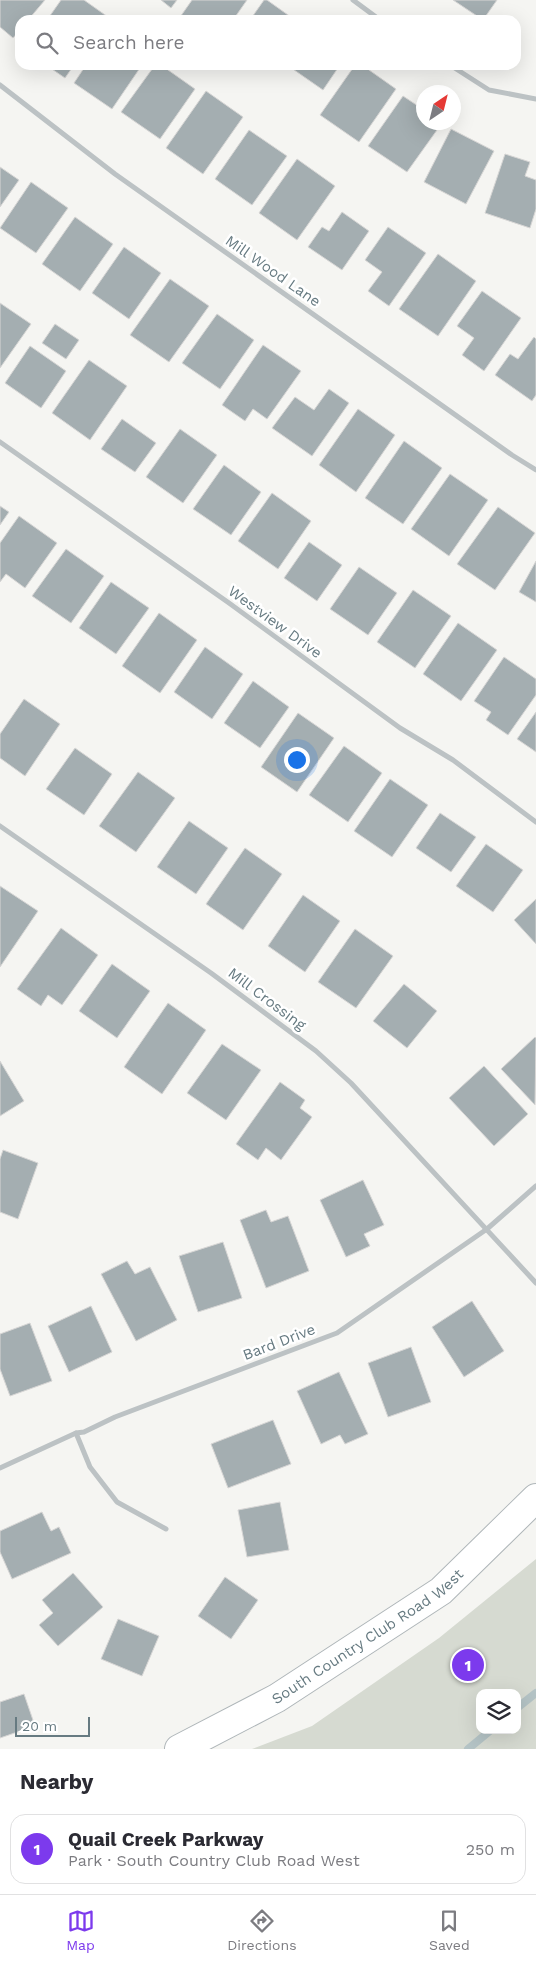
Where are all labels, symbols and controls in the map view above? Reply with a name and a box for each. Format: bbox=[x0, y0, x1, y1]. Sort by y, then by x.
search box bbox=[15, 15, 521, 70]
icon: search bbox=[33, 29, 61, 57]
text: Search here bbox=[73, 31, 184, 54]
north arrow bbox=[416, 85, 461, 130]
street label: Mill Wood Lane bbox=[222, 231, 324, 311]
street label: Westview Drive bbox=[225, 582, 325, 662]
your location bbox=[284, 747, 310, 773]
street label: Mill Crossing bbox=[225, 964, 309, 1034]
street label: Bard Drive bbox=[240, 1320, 318, 1364]
street label: South Country Club Road West bbox=[268, 1565, 468, 1708]
pin: 1 bbox=[452, 1646, 484, 1684]
map controls bbox=[476, 1689, 521, 1734]
button: layers bbox=[476, 1689, 521, 1734]
scale bar bbox=[15, 1714, 90, 1737]
text: 20 m bbox=[22, 1718, 57, 1734]
text: Nearby bbox=[20, 1769, 93, 1794]
text: Quail Creek Parkway bbox=[68, 1828, 263, 1851]
text: 1 bbox=[34, 1840, 40, 1859]
text: 250 m bbox=[466, 1840, 515, 1859]
text: Park · South Country Club Road West bbox=[68, 1851, 360, 1870]
tab: Map bbox=[66, 1907, 95, 1953]
tab: Directions bbox=[227, 1907, 297, 1953]
tab: Saved bbox=[429, 1907, 470, 1953]

